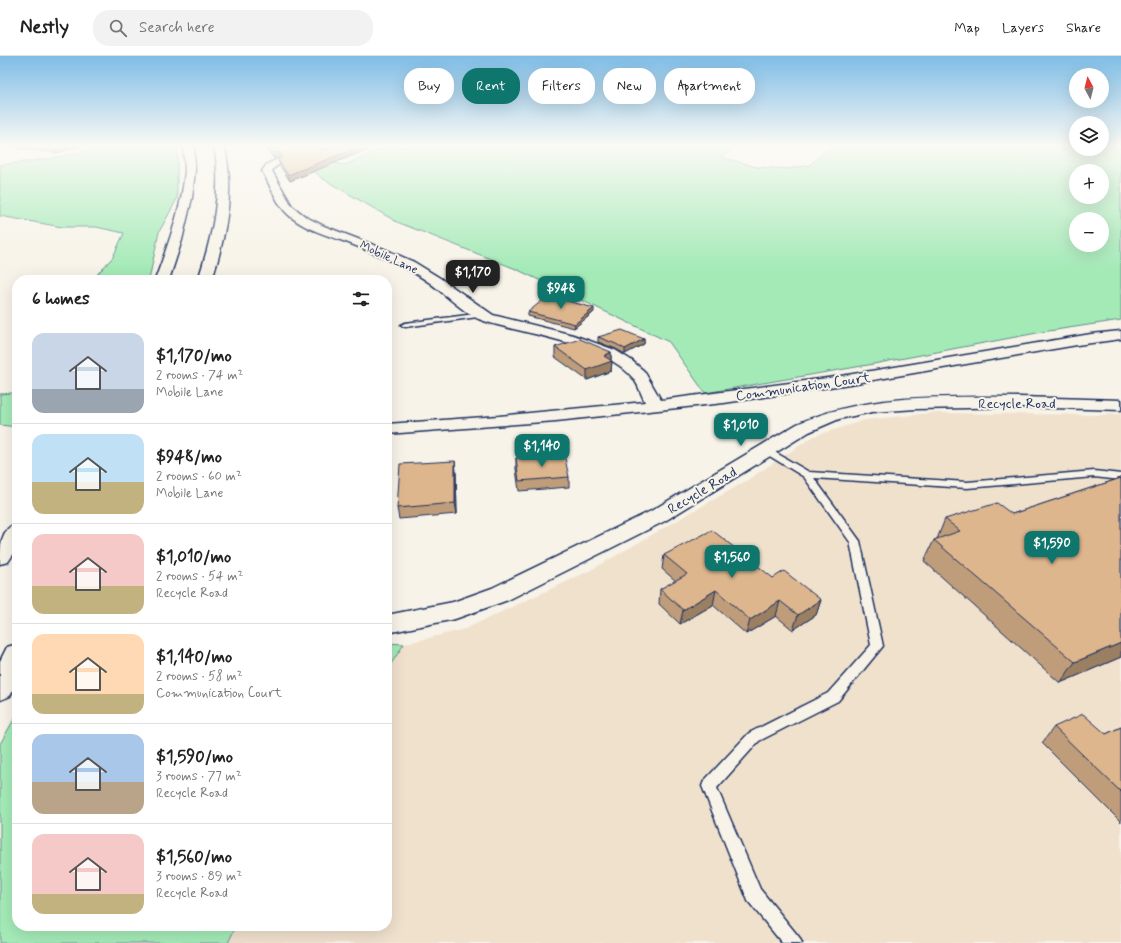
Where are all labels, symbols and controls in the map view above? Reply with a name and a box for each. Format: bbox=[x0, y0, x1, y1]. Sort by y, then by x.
search box bbox=[93, 10, 373, 46]
text: Nestly bbox=[20, 15, 69, 40]
icon: search bbox=[107, 17, 129, 39]
text: Search here bbox=[139, 18, 215, 38]
text: Map bbox=[954, 19, 980, 37]
text: Layers bbox=[1002, 19, 1044, 37]
text: Share bbox=[1066, 19, 1101, 37]
chip: Buy bbox=[404, 68, 454, 104]
chip: Rent bbox=[462, 68, 520, 104]
chip: Filters bbox=[528, 68, 595, 104]
chip: New bbox=[603, 68, 656, 104]
chip: Apartment bbox=[664, 68, 755, 104]
north arrow bbox=[1069, 68, 1109, 108]
map controls bbox=[1069, 68, 1109, 252]
button: layers bbox=[1069, 116, 1109, 156]
button: + bbox=[1069, 164, 1109, 204]
button: − bbox=[1069, 212, 1109, 252]
street label: Mobile Lane bbox=[357, 237, 420, 278]
pin: $1,170 bbox=[440, 260, 506, 294]
text: $1,170 bbox=[455, 264, 491, 281]
pin: $948 bbox=[537, 276, 585, 310]
text: $948 bbox=[547, 280, 575, 297]
text: 6 homes bbox=[32, 288, 90, 310]
icon: filters bbox=[350, 288, 372, 310]
text: $1,170/mo bbox=[156, 345, 232, 367]
icon: home bbox=[64, 349, 112, 397]
text: 2 rooms · 74 m² bbox=[156, 367, 243, 384]
street label: Communication Court bbox=[735, 369, 872, 405]
text: Mobile Lane bbox=[156, 384, 223, 401]
street label: Recycle Road bbox=[978, 395, 1056, 413]
pin: $1,010 bbox=[708, 413, 774, 447]
text: $1,010 bbox=[723, 417, 759, 434]
pin: $1,140 bbox=[509, 434, 575, 468]
text: $1,140 bbox=[524, 438, 560, 455]
text: $948/mo bbox=[156, 446, 222, 468]
icon: home bbox=[64, 450, 112, 498]
street label: Recycle Road bbox=[665, 463, 740, 519]
text: 2 rooms · 60 m² bbox=[156, 468, 242, 485]
text: Mobile Lane bbox=[156, 485, 223, 502]
pin: $1,590 bbox=[1019, 531, 1085, 565]
text: $1,590 bbox=[1033, 535, 1071, 552]
pin: $1,560 bbox=[699, 545, 765, 579]
text: $1,010/mo bbox=[156, 546, 231, 568]
text: $1,560 bbox=[714, 549, 750, 566]
icon: home bbox=[64, 550, 112, 598]
text: 2 rooms · 54 m² bbox=[156, 568, 243, 585]
text: Recycle Road bbox=[156, 585, 228, 602]
text: $1,140/mo bbox=[156, 646, 232, 668]
icon: home bbox=[64, 650, 112, 698]
text: 2 rooms · 58 m² bbox=[156, 668, 243, 685]
text: Communication Court bbox=[156, 685, 282, 702]
text: $1,590/mo bbox=[156, 746, 233, 768]
icon: home bbox=[64, 750, 112, 798]
text: 3 rooms · 77 m² bbox=[156, 768, 242, 785]
text: Recycle Road bbox=[156, 785, 228, 802]
text: $1,560/mo bbox=[156, 846, 232, 868]
icon: home bbox=[64, 850, 112, 898]
text: 3 rooms · 89 m² bbox=[156, 868, 242, 885]
text: Recycle Road bbox=[156, 885, 228, 902]

